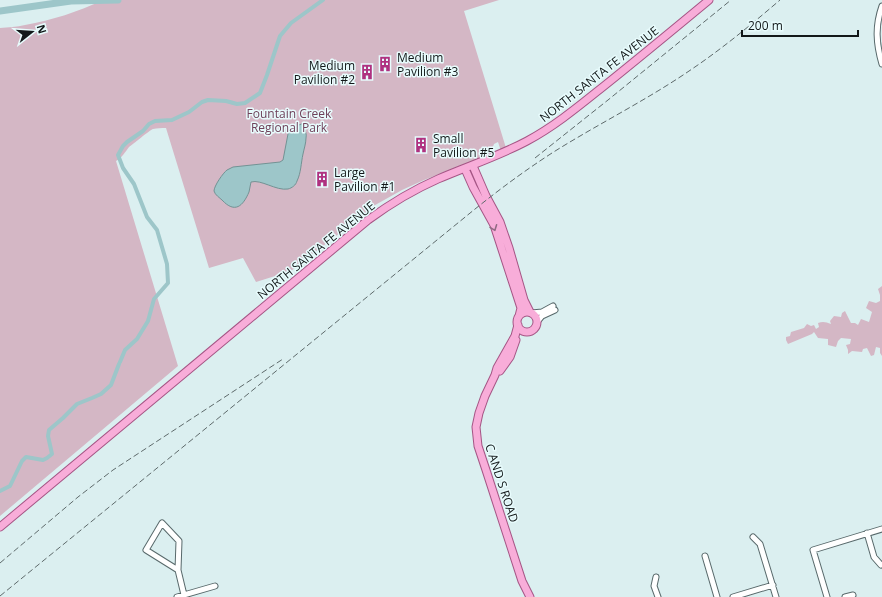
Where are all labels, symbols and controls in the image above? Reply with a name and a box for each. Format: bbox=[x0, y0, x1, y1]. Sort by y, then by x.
north arrow bbox=[12, 12, 52, 52]
scale bar bbox=[742, 12, 858, 38]
text: 200 m bbox=[748, 17, 783, 34]
text: N bbox=[34, 22, 51, 35]
street label: NORTH SANTA FE AVENUE bbox=[536, 22, 662, 126]
place label: Medium Pavilion #3 bbox=[397, 49, 458, 80]
building icon: Medium Pavilion #3 bbox=[376, 55, 394, 73]
place label: Medium Pavilion #2 bbox=[294, 57, 355, 88]
building icon: Medium Pavilion #2 bbox=[358, 63, 376, 81]
park label: Fountain Creek Regional Park bbox=[247, 105, 332, 136]
place label: Small Pavilion #5 bbox=[433, 130, 494, 161]
building icon: Small Pavilion #5 bbox=[412, 136, 430, 154]
place label: Large Pavilion #1 bbox=[334, 164, 395, 195]
building icon: Large Pavilion #1 bbox=[313, 170, 331, 188]
street label: NORTH SANTA FE AVENUE bbox=[254, 197, 378, 303]
one-way arrow bbox=[490, 225, 498, 232]
street label: C AND S ROAD bbox=[481, 441, 523, 525]

